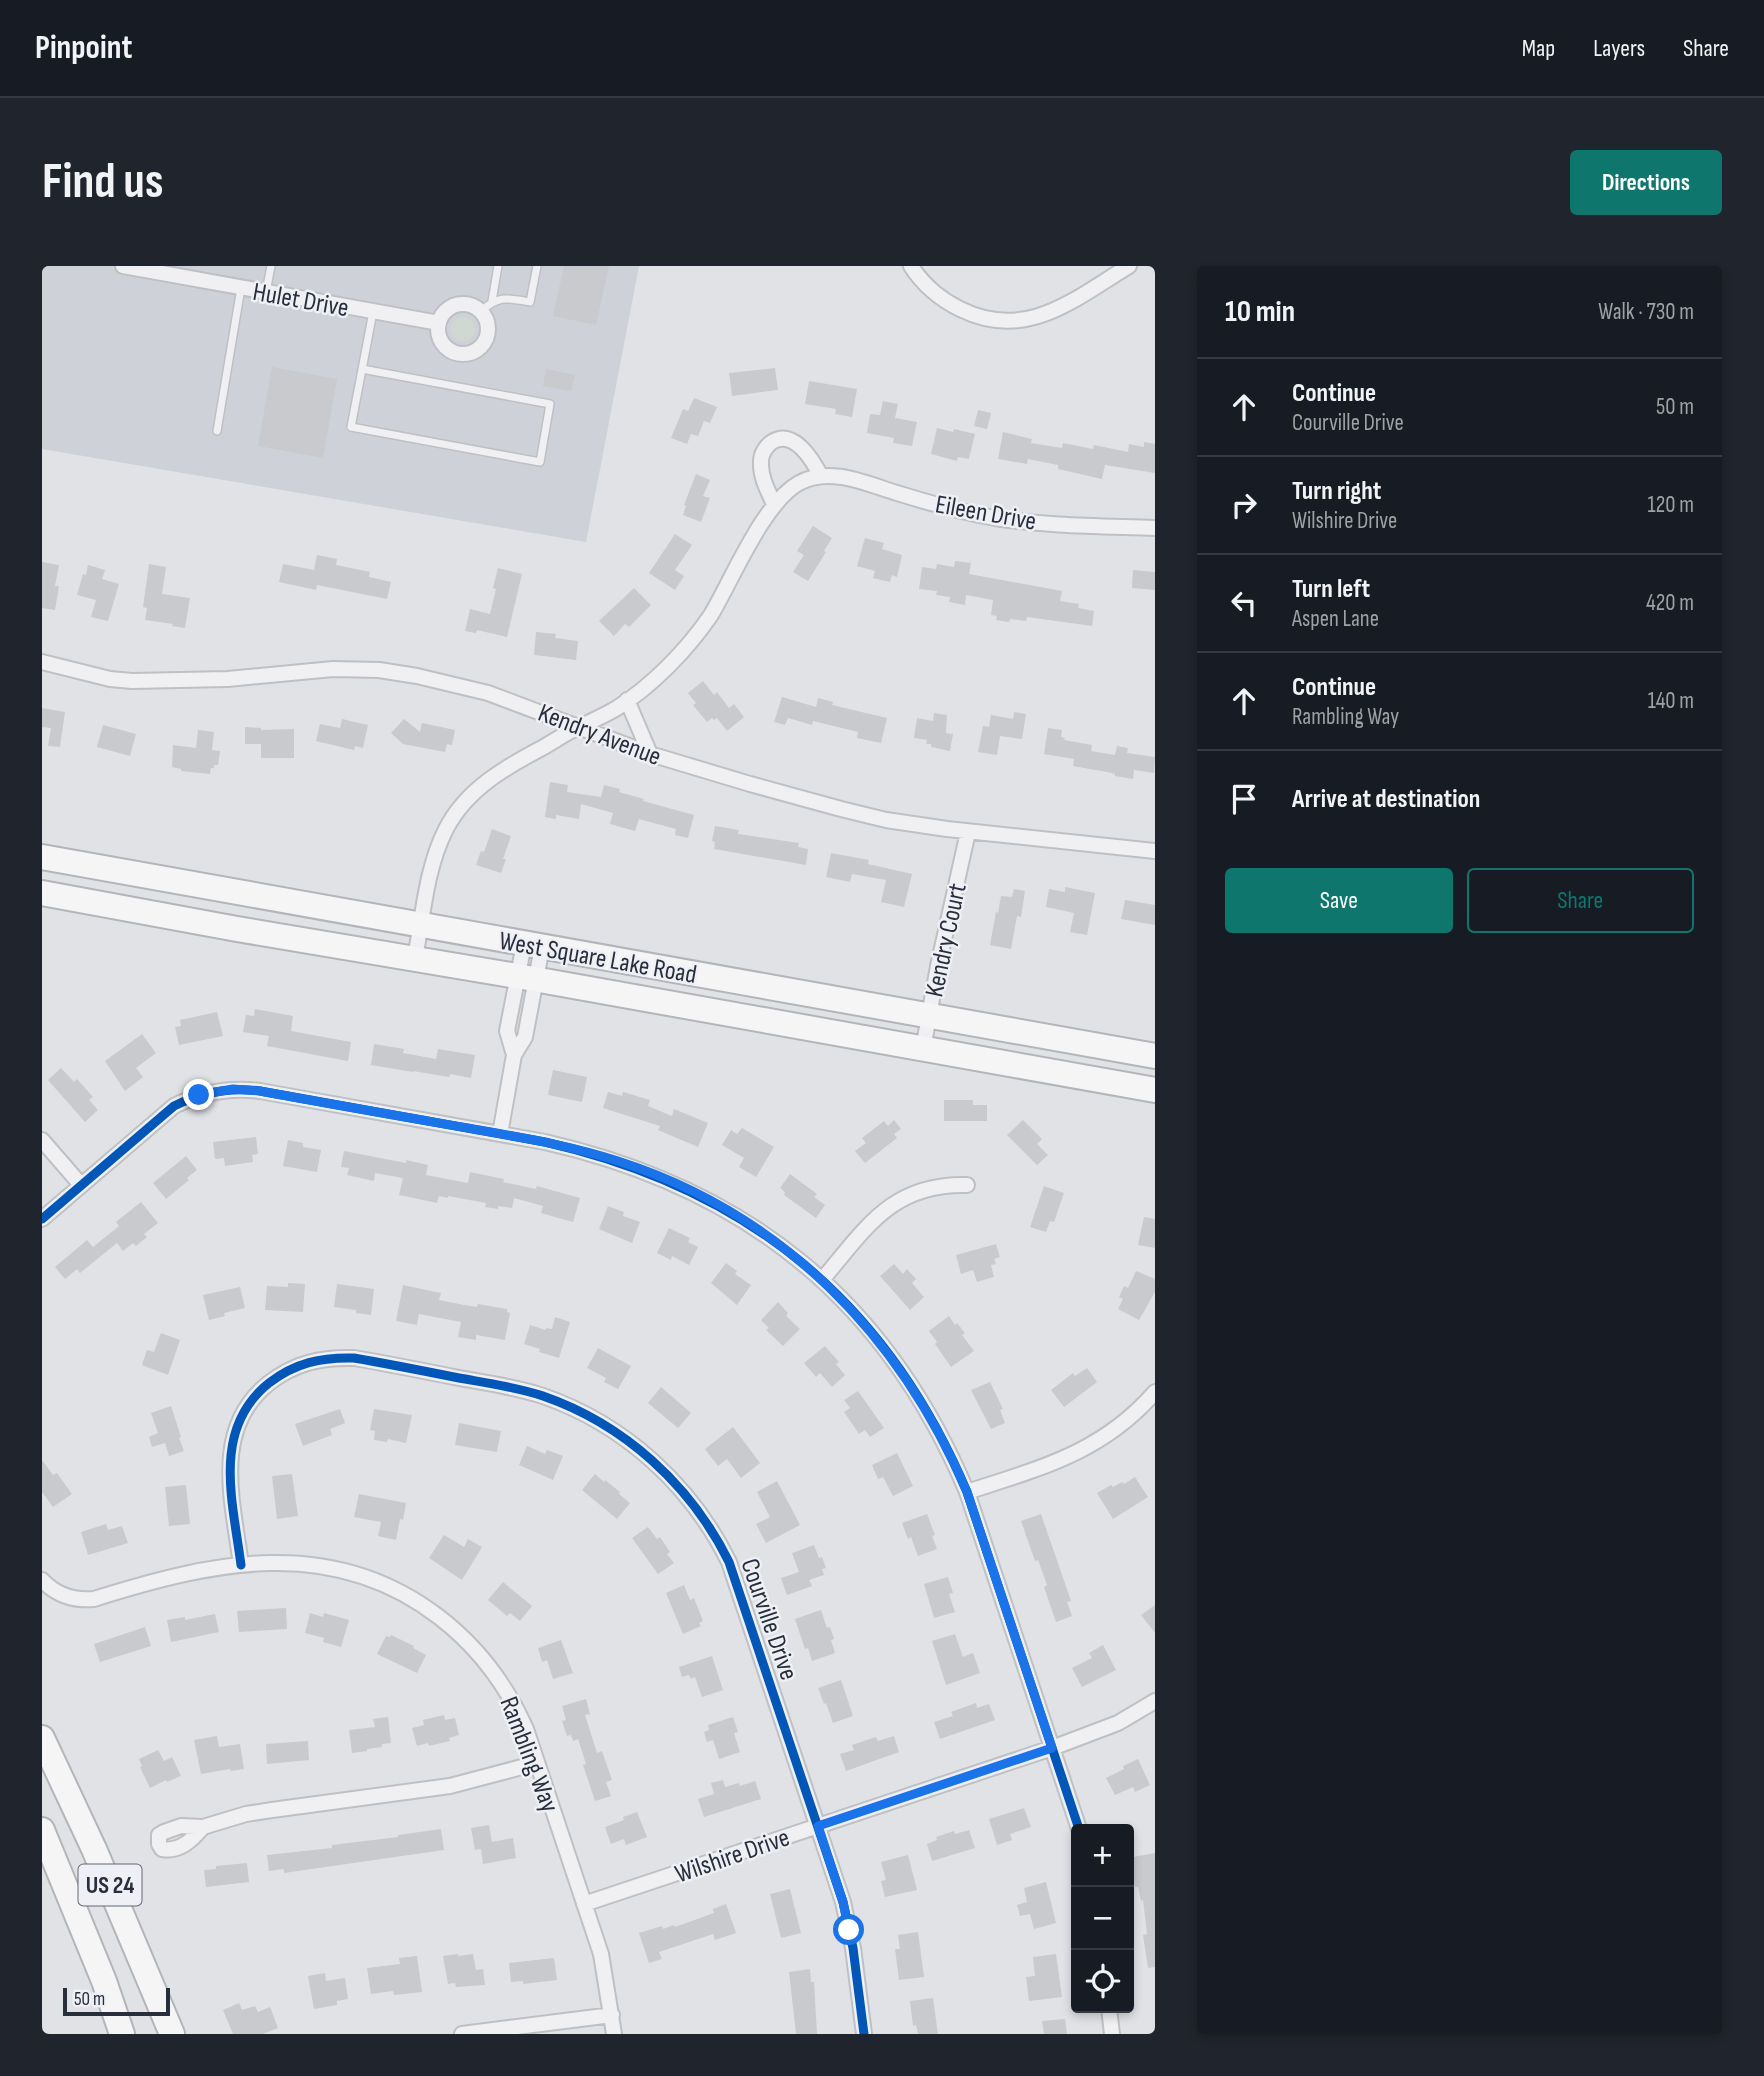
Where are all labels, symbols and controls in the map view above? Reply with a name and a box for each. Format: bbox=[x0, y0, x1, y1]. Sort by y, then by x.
text: Pinpoint bbox=[35, 28, 132, 68]
text: Map bbox=[1522, 34, 1555, 63]
text: Layers bbox=[1593, 34, 1645, 63]
text: Share bbox=[1683, 34, 1729, 63]
button: Directions bbox=[1570, 150, 1722, 215]
text: Find us bbox=[42, 153, 164, 212]
street label: Hulet Drive bbox=[250, 277, 351, 324]
text: 10 min bbox=[1225, 294, 1295, 330]
text: Walk · 730 m bbox=[1598, 298, 1694, 326]
text: Continue bbox=[1292, 378, 1376, 409]
icon: ahead bbox=[1225, 388, 1263, 426]
text: 50 m bbox=[1656, 393, 1694, 421]
text: Courville Drive bbox=[1292, 409, 1404, 437]
text: Turn right bbox=[1292, 476, 1381, 507]
icon: right bbox=[1225, 486, 1263, 524]
street label: Eileen Drive bbox=[933, 489, 1039, 538]
text: 120 m bbox=[1648, 491, 1694, 519]
text: Wilshire Drive bbox=[1292, 507, 1397, 535]
text: Turn left bbox=[1292, 574, 1370, 605]
icon: left bbox=[1225, 584, 1263, 622]
text: 420 m bbox=[1646, 589, 1694, 617]
text: Aspen Lane bbox=[1292, 605, 1379, 633]
text: Continue bbox=[1292, 672, 1376, 703]
icon: ahead bbox=[1225, 682, 1263, 720]
text: 140 m bbox=[1648, 687, 1694, 715]
street label: Kendry Avenue bbox=[534, 698, 665, 773]
text: Rambling Way bbox=[1292, 703, 1399, 731]
icon: arrive bbox=[1225, 780, 1263, 818]
text: Arrive at destination bbox=[1292, 784, 1480, 815]
button: Save bbox=[1225, 868, 1453, 933]
button: Share bbox=[1467, 868, 1694, 933]
street label: Kendry Court bbox=[919, 881, 974, 1000]
street label: West Square Lake Road bbox=[497, 926, 699, 991]
route end bbox=[183, 1079, 214, 1110]
street label: Courville Drive bbox=[733, 1555, 804, 1684]
street label: Rambling Way bbox=[492, 1692, 565, 1817]
street label: Wilshire Drive bbox=[671, 1822, 794, 1890]
map controls bbox=[1071, 1824, 1134, 2013]
button: + bbox=[1071, 1824, 1134, 1887]
road number: US 24 bbox=[78, 1864, 142, 1905]
button: − bbox=[1071, 1887, 1134, 1950]
route start bbox=[833, 1914, 864, 1945]
button: locate bbox=[1071, 1950, 1134, 2013]
scale bar bbox=[63, 1985, 170, 2017]
text: 50 m bbox=[74, 1988, 105, 2011]

